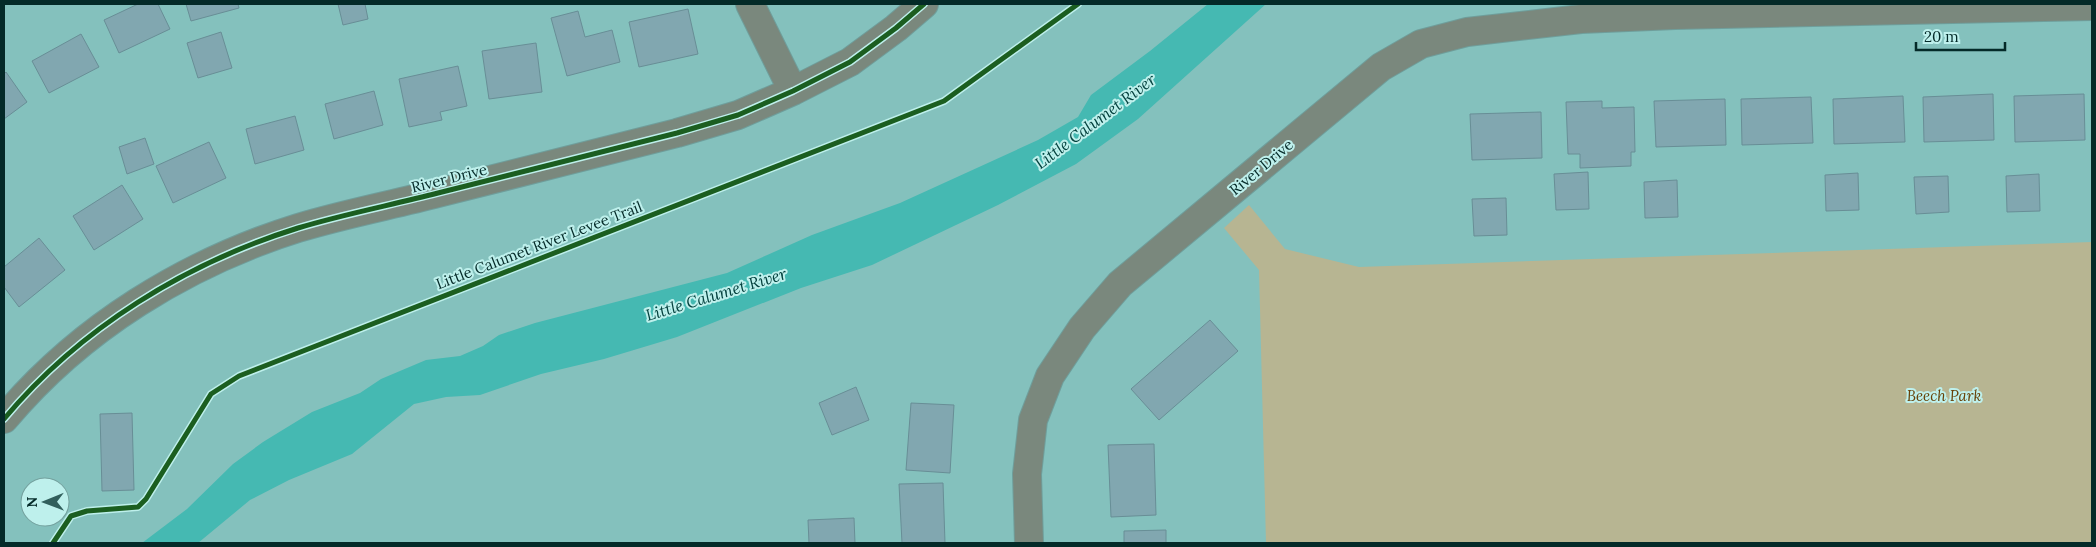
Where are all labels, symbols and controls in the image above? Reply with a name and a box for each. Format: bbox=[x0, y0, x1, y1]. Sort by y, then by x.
scale bar bbox=[1916, 20, 2005, 52]
text: 20 m bbox=[1924, 27, 1959, 46]
water label: Little Calumet River bbox=[1031, 69, 1160, 173]
street label: River Drive bbox=[1225, 135, 1297, 199]
street label: River Drive bbox=[409, 159, 489, 197]
street label: Little Calumet River Levee Trail bbox=[433, 197, 645, 293]
water label: Little Calumet River bbox=[643, 263, 790, 325]
park label: Beech Park bbox=[1907, 386, 1982, 405]
north arrow bbox=[20, 477, 70, 527]
text: N bbox=[23, 496, 41, 508]

